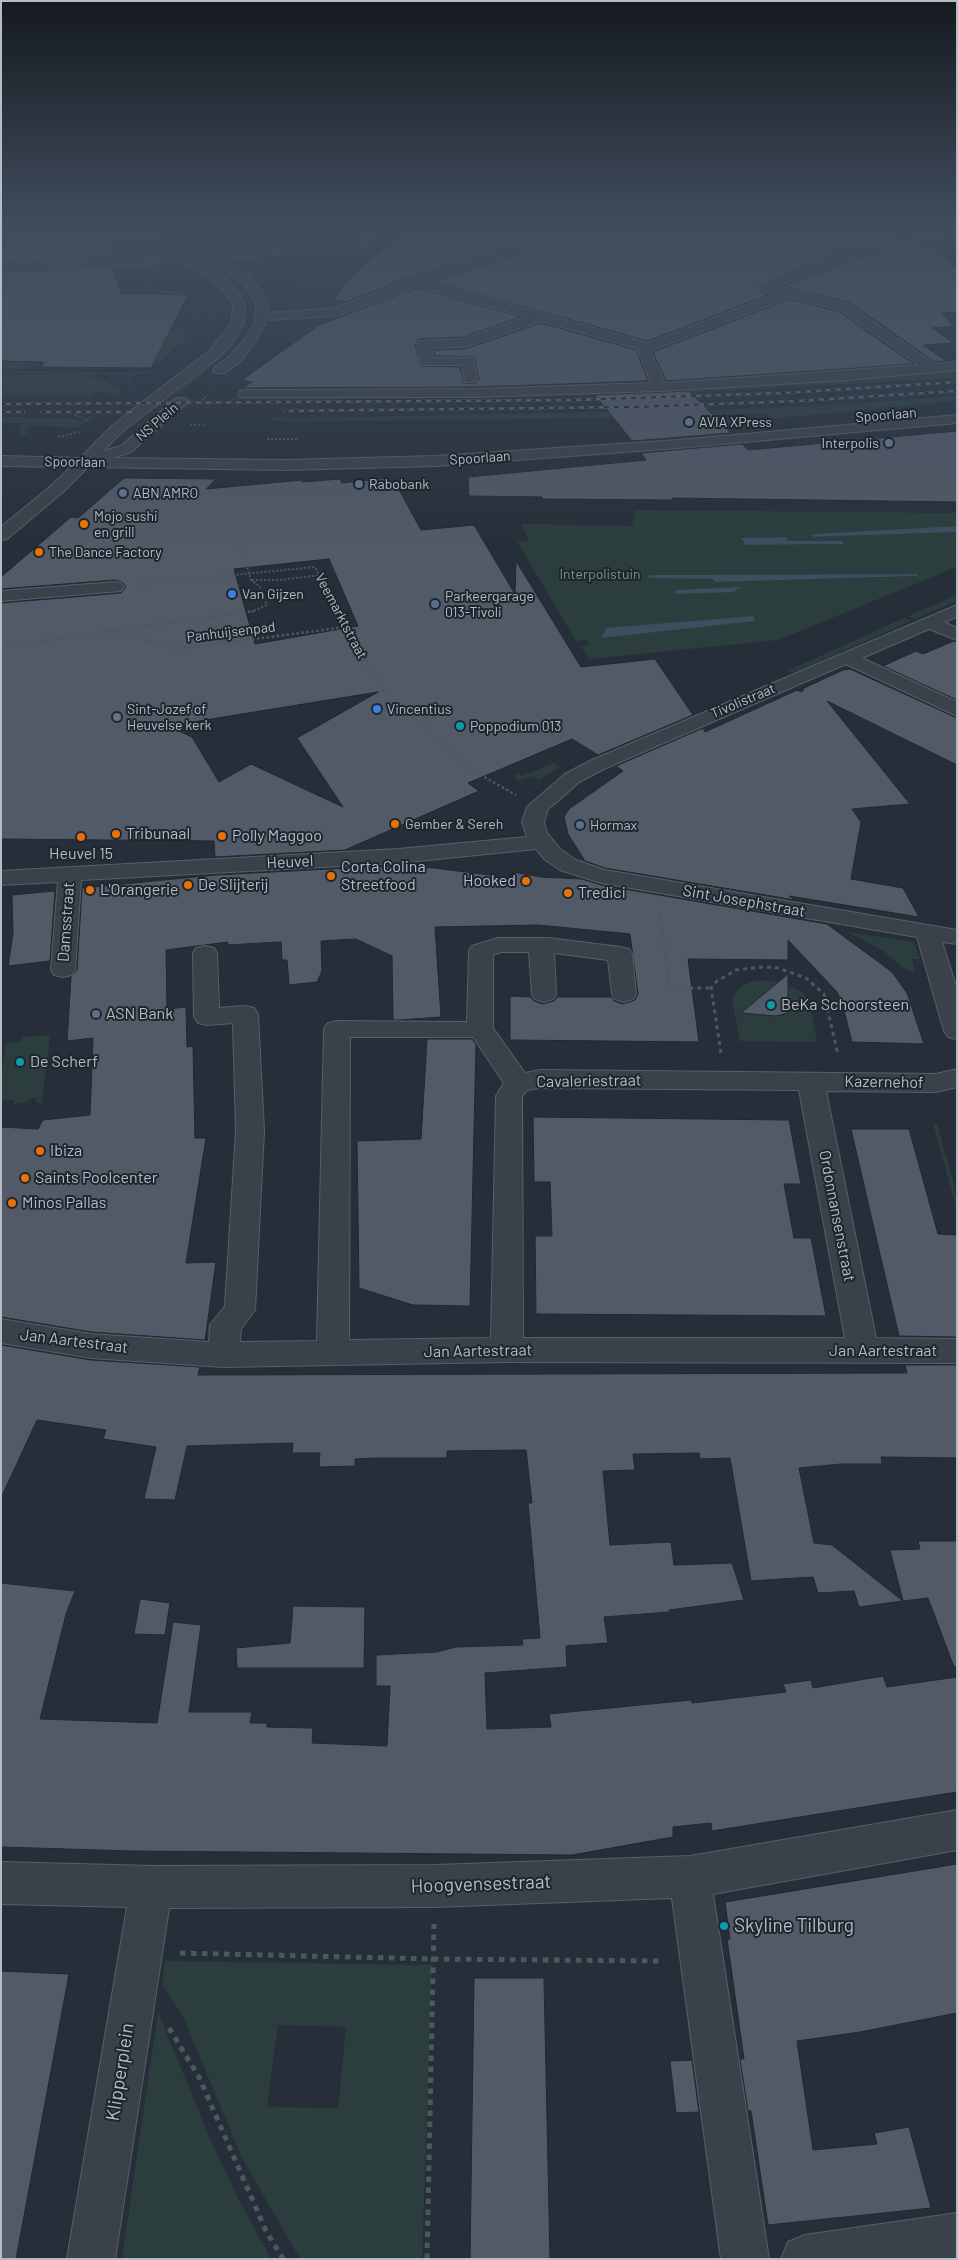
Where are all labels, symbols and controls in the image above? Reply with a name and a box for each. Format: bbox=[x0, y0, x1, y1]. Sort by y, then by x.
street label: NS Plein bbox=[132, 399, 182, 445]
street label: Spoorlaan bbox=[855, 404, 917, 426]
place label: AVIA XPress bbox=[699, 414, 772, 430]
marker: AVIA XPress bbox=[683, 416, 695, 428]
place label: Interpolis bbox=[822, 435, 879, 451]
marker: Interpolis bbox=[883, 437, 895, 449]
street label: Spoorlaan bbox=[449, 447, 511, 469]
street label: Spoorlaan bbox=[44, 453, 106, 471]
place label: Rabobank bbox=[369, 476, 429, 492]
marker: Rabobank bbox=[353, 478, 365, 490]
place label: ABN AMRO bbox=[133, 485, 198, 501]
marker: ABN AMRO bbox=[117, 487, 129, 499]
place label: Mojo sushi en grill bbox=[94, 508, 158, 540]
marker: Mojo sushi en grill bbox=[78, 518, 90, 530]
place label: The Dance Factory bbox=[49, 544, 162, 560]
marker: The Dance Factory bbox=[33, 546, 45, 558]
park label: Interpolistuin bbox=[559, 566, 641, 582]
street label: Veemarktstraat bbox=[311, 570, 371, 662]
place label: Van Gijzen bbox=[242, 586, 304, 602]
marker: Van Gijzen bbox=[226, 588, 238, 600]
place label: Parkeergarage 013-Tivoli bbox=[445, 588, 534, 620]
marker: Parkeergarage 013-Tivoli bbox=[429, 598, 441, 610]
street label: Panhuijsenpad bbox=[186, 618, 276, 646]
street label: Tivolistraat bbox=[708, 680, 778, 722]
place label: Sint-Jozef of Heuvelse kerk bbox=[127, 701, 212, 734]
place label: Vincentius bbox=[387, 701, 451, 717]
marker: Vincentius bbox=[371, 703, 383, 715]
marker: Sint-Jozef of Heuvelse kerk bbox=[111, 711, 123, 723]
place label: Poppodium 013 bbox=[470, 718, 561, 734]
marker: Poppodium 013 bbox=[454, 720, 466, 732]
place label: Gember & Sereh bbox=[405, 816, 503, 832]
place label: Hormax bbox=[590, 817, 637, 833]
marker: Gember & Sereh bbox=[389, 818, 401, 830]
marker: Hormax bbox=[574, 819, 586, 831]
place label: Tribunaal bbox=[126, 824, 190, 844]
place label: Polly Maggoo bbox=[232, 826, 322, 846]
marker: Tribunaal bbox=[110, 828, 122, 840]
marker: Polly Maggoo bbox=[216, 830, 228, 842]
marker: Heuvel 15 bbox=[75, 831, 87, 843]
place label: Heuvel 15 bbox=[49, 844, 113, 864]
street label: Heuvel bbox=[266, 851, 314, 873]
place label: Corta Colina Streetfood bbox=[341, 857, 426, 895]
marker: Corta Colina Streetfood bbox=[325, 870, 337, 882]
place label: Hooked bbox=[463, 871, 516, 891]
place label: De Slijterij bbox=[198, 875, 269, 895]
marker: Hooked bbox=[520, 875, 532, 887]
marker: De Slijterij bbox=[182, 879, 194, 891]
place label: L'Orangerie bbox=[100, 880, 179, 900]
street label: Damsstraat bbox=[54, 881, 78, 963]
street label: Sint Josephstraat bbox=[681, 881, 807, 921]
place label: Tredici bbox=[578, 883, 626, 903]
marker: L'Orangerie bbox=[84, 884, 96, 896]
marker: Tredici bbox=[562, 887, 574, 899]
place label: BeKa Schoorsteen bbox=[781, 995, 909, 1015]
marker: BeKa Schoorsteen bbox=[765, 999, 777, 1011]
place label: ASN Bank bbox=[106, 1004, 173, 1024]
marker: ASN Bank bbox=[90, 1008, 102, 1020]
place label: De Scherf bbox=[30, 1052, 98, 1072]
marker: De Scherf bbox=[14, 1056, 26, 1068]
street label: Cavaleriestraat bbox=[536, 1070, 642, 1092]
street label: Kazernehof bbox=[844, 1072, 924, 1092]
place label: Ibiza bbox=[50, 1141, 82, 1161]
marker: Ibiza bbox=[34, 1145, 46, 1157]
street label: Ordonnansenstraat bbox=[815, 1149, 859, 1283]
place label: Saints Poolcenter bbox=[35, 1168, 158, 1188]
marker: Saints Poolcenter bbox=[19, 1172, 31, 1184]
place label: Minos Pallas bbox=[22, 1193, 106, 1213]
marker: Minos Pallas bbox=[6, 1197, 18, 1209]
street label: Jan Aartestraat bbox=[19, 1325, 129, 1357]
street label: Jan Aartestraat bbox=[424, 1340, 532, 1362]
street label: Jan Aartestraat bbox=[829, 1341, 937, 1361]
street label: Hoogvensestraat bbox=[410, 1870, 552, 1898]
place label: Skyline Tilburg bbox=[734, 1915, 854, 1937]
marker: Skyline Tilburg bbox=[718, 1920, 730, 1932]
street label: Klipperplein bbox=[101, 2021, 139, 2123]

